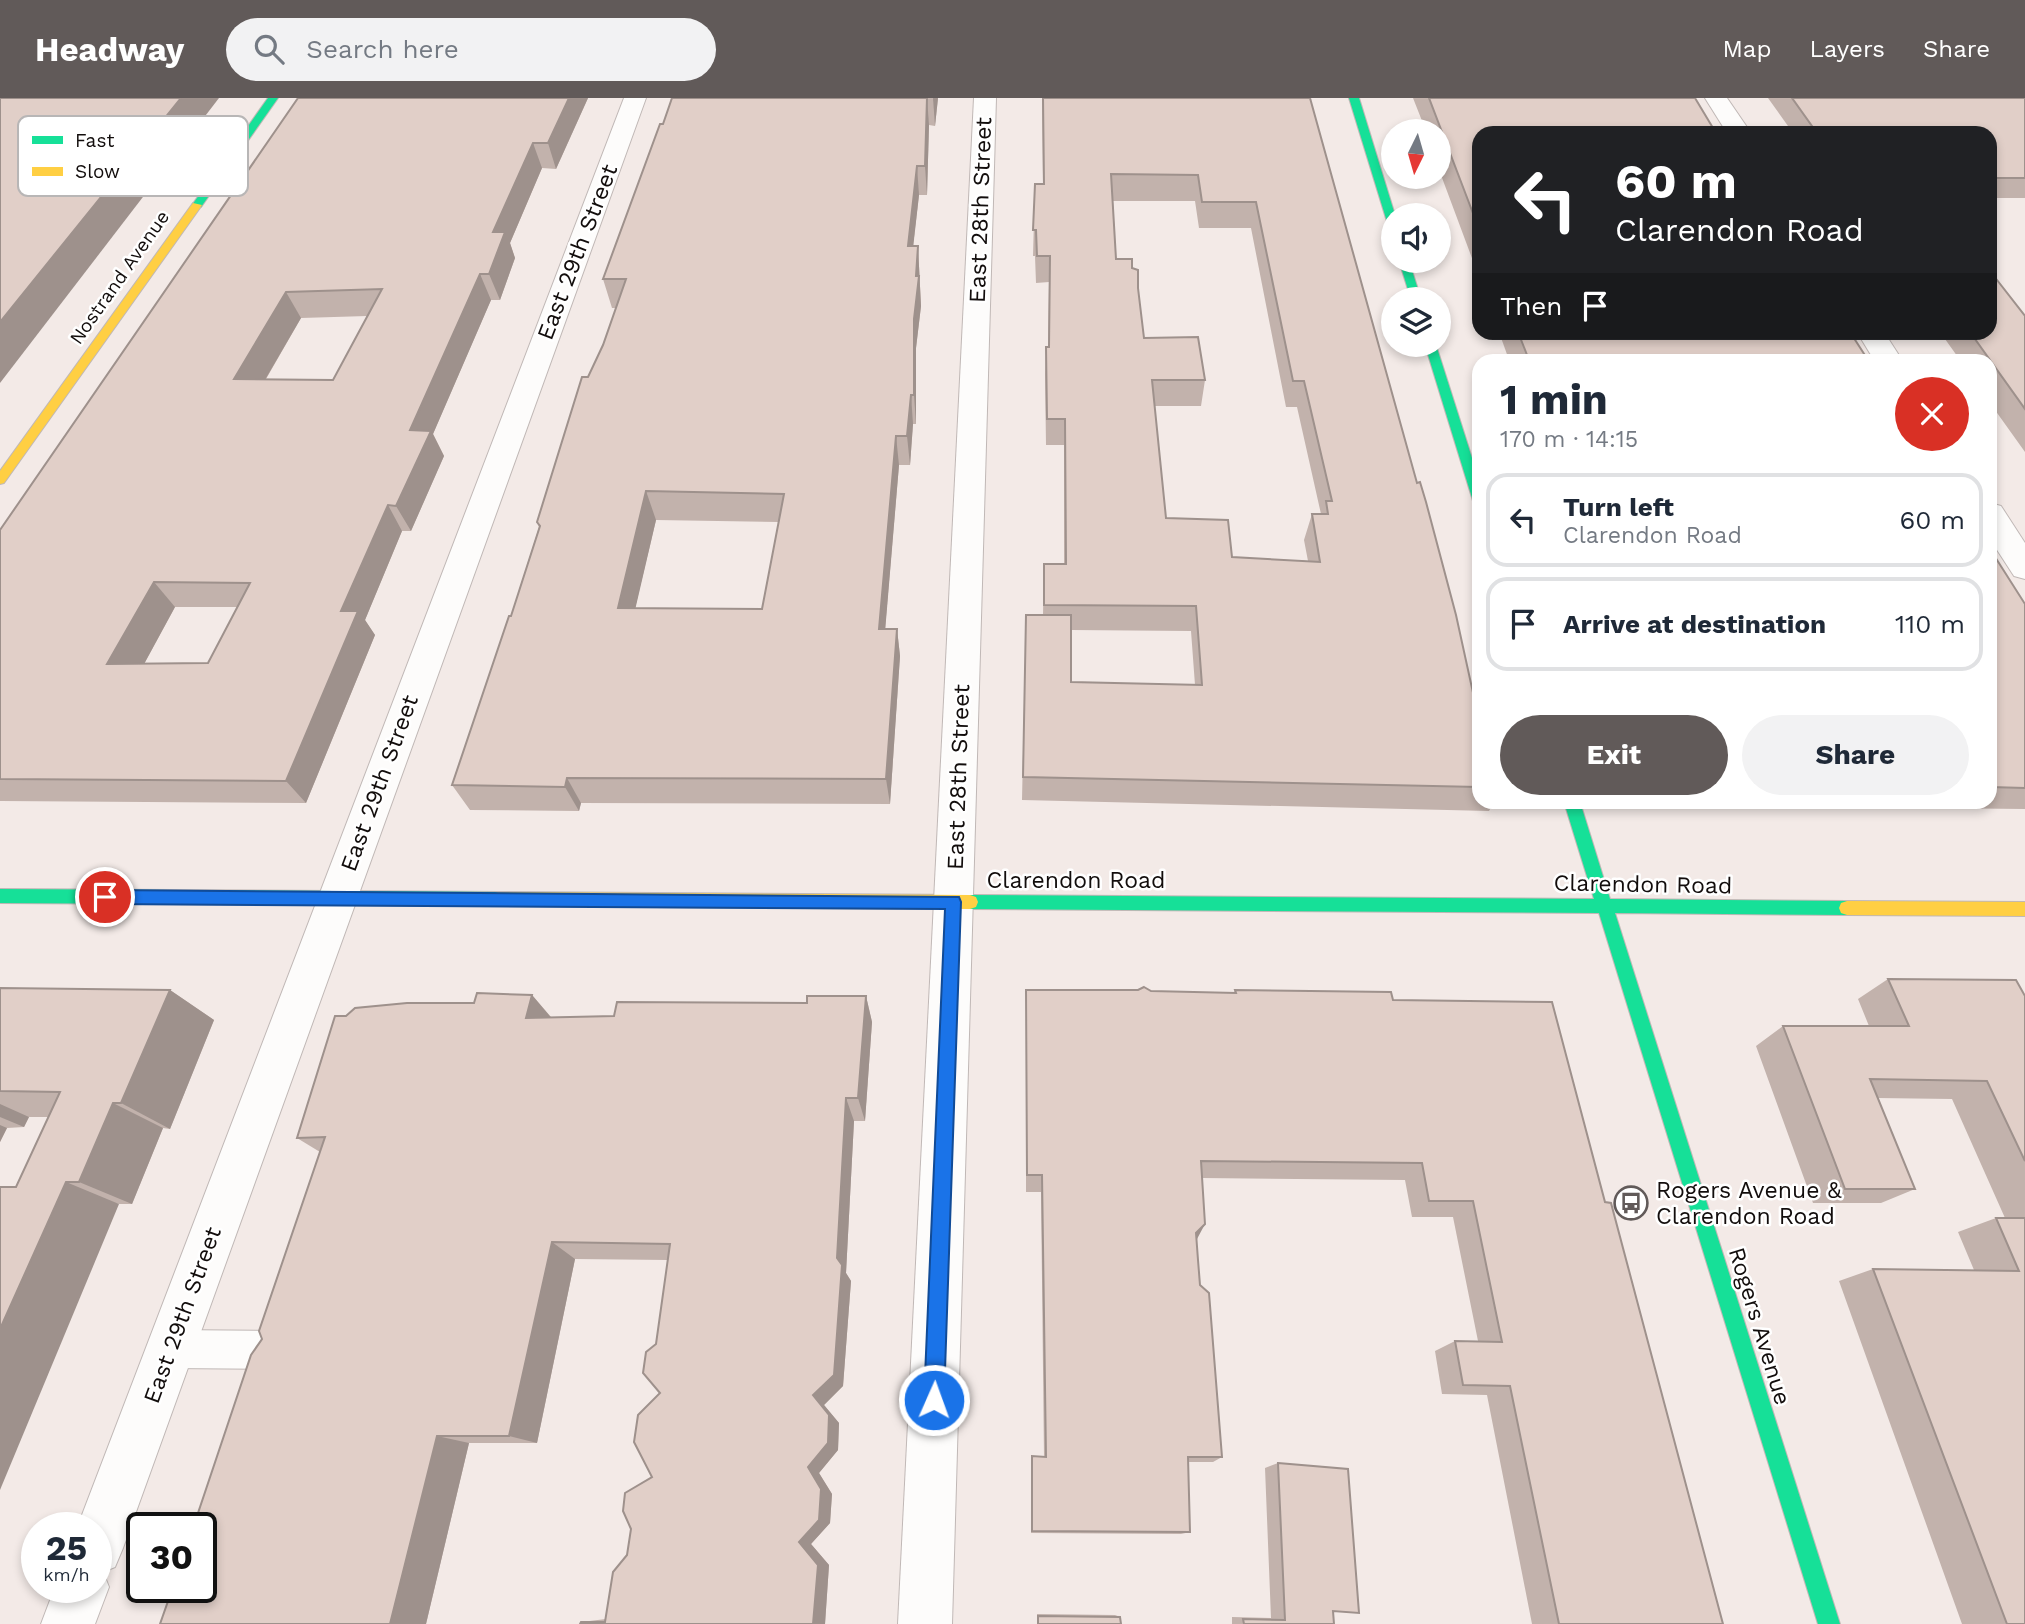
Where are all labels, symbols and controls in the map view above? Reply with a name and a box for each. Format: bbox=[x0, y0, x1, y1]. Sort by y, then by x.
search box bbox=[226, 18, 716, 81]
text: Headway bbox=[35, 30, 184, 69]
icon: search bbox=[250, 30, 288, 68]
text: Search here bbox=[306, 34, 459, 64]
text: Map bbox=[1723, 35, 1771, 63]
text: Layers bbox=[1809, 35, 1885, 63]
text: Share bbox=[1923, 35, 1990, 63]
legend bbox=[18, 116, 248, 196]
street label: East 28th Street bbox=[964, 116, 997, 303]
north arrow bbox=[1381, 119, 1451, 189]
map controls bbox=[1381, 119, 1451, 357]
text: Fast bbox=[75, 129, 114, 152]
text: 60 m bbox=[1615, 152, 1737, 210]
icon: left bbox=[1500, 154, 1591, 245]
text: Slow bbox=[75, 160, 120, 183]
street label: East 29th Street bbox=[532, 160, 623, 344]
button: sound bbox=[1381, 203, 1451, 273]
street label: Nostrand Avenue bbox=[65, 206, 174, 349]
text: Clarendon Road bbox=[1615, 211, 1864, 249]
button: layers bbox=[1381, 287, 1451, 357]
icon: arrive bbox=[1576, 287, 1614, 325]
text: Then bbox=[1500, 291, 1562, 321]
text: 1 min bbox=[1500, 375, 1608, 424]
button: close bbox=[1895, 377, 1969, 451]
text: 170 m · 14:15 bbox=[1500, 426, 1638, 453]
text: Turn left bbox=[1563, 492, 1674, 522]
icon: left bbox=[1504, 501, 1542, 539]
text: 60 m bbox=[1899, 505, 1965, 535]
text: Clarendon Road bbox=[1563, 522, 1742, 549]
icon: arrive bbox=[1504, 605, 1542, 643]
text: Arrive at destination bbox=[1563, 609, 1826, 639]
text: 110 m bbox=[1895, 609, 1965, 639]
street label: East 28th Street bbox=[942, 683, 975, 870]
street label: East 29th Street bbox=[335, 691, 424, 875]
button: Exit bbox=[1500, 715, 1728, 795]
button: Share bbox=[1742, 715, 1969, 795]
pin bbox=[75, 867, 135, 927]
street label: Clarendon Road bbox=[987, 867, 1165, 894]
street label: Clarendon Road bbox=[1553, 869, 1733, 900]
icon: arrive bbox=[86, 878, 124, 916]
place label: Rogers Avenue & Clarendon Road bbox=[1656, 1177, 1842, 1230]
bus stop icon: Rogers Avenue & Clarendon Road bbox=[1612, 1184, 1650, 1222]
street label: East 29th Street bbox=[138, 1223, 227, 1407]
street label: Rogers Avenue bbox=[1723, 1244, 1796, 1408]
position arrow bbox=[897, 1363, 971, 1437]
speed limit sign: 30 bbox=[126, 1512, 217, 1603]
text: 25 bbox=[46, 1527, 87, 1569]
text: km/h bbox=[43, 1564, 90, 1585]

